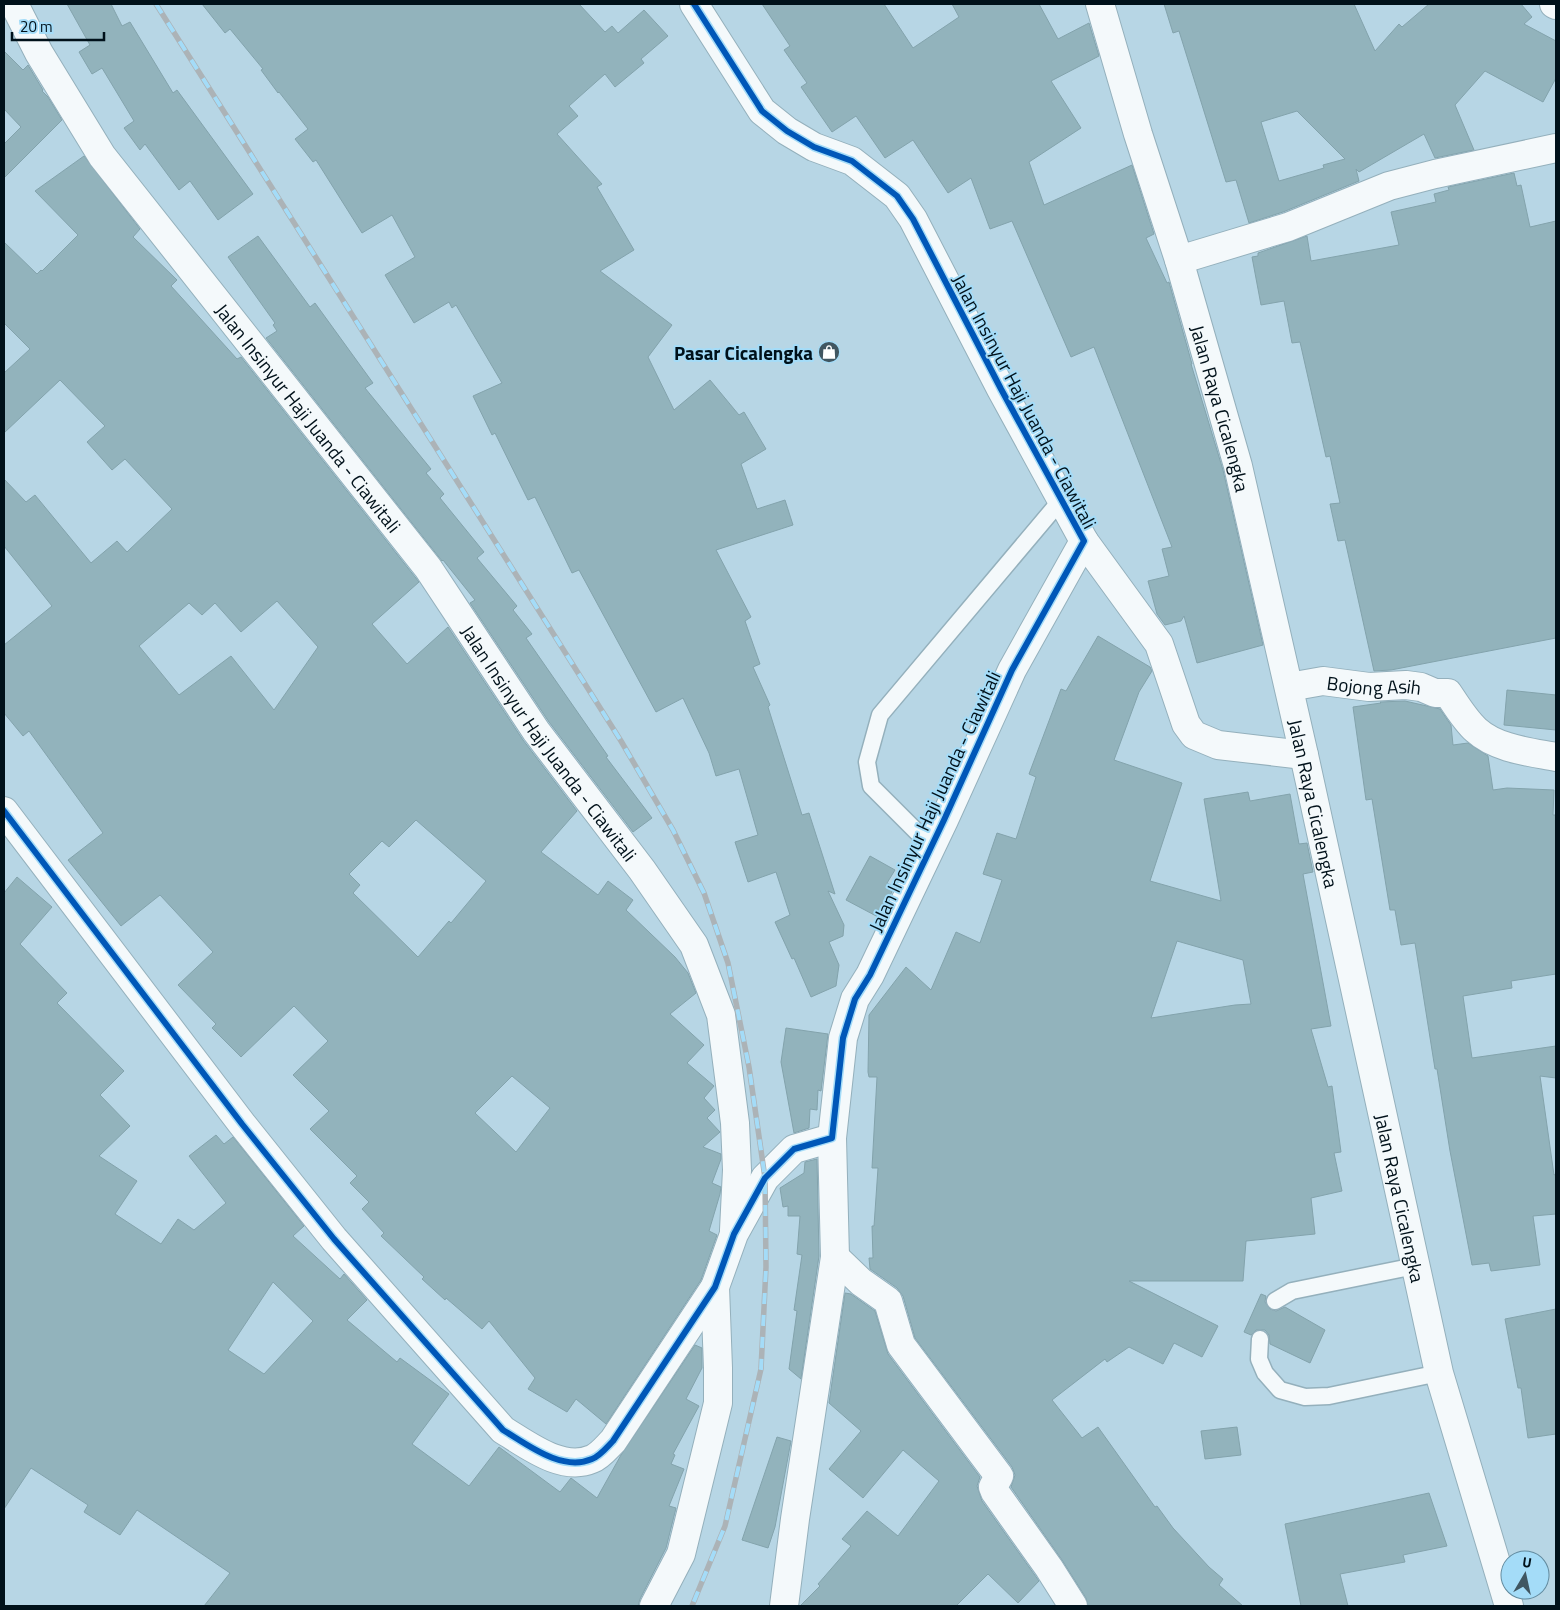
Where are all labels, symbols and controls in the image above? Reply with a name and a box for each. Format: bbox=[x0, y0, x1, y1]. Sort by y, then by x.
scale bar bbox=[12, 10, 105, 42]
text: 20 m bbox=[20, 15, 53, 38]
street label: Jalan Insinyur Haji Juanda - Ciawitali bbox=[945, 268, 1105, 534]
street label: Jalan Insinyur Haji Juanda - Ciawitali bbox=[209, 296, 409, 538]
street label: Jalan Raya Cicalengka bbox=[1184, 321, 1258, 495]
place label: Pasar Cicalengka bbox=[674, 338, 813, 367]
shop icon: Pasar Cicalengka bbox=[817, 340, 841, 364]
street label: Jalan Insinyur Haji Juanda - Ciawitali bbox=[455, 619, 645, 867]
street label: Jalan Insinyur Haji Juanda - Ciawitali bbox=[861, 666, 1007, 936]
street label: Bojong Asih bbox=[1325, 667, 1423, 702]
street label: Jalan Raya Cicalengka bbox=[1282, 716, 1347, 891]
street label: Jalan Raya Cicalengka bbox=[1368, 1111, 1433, 1286]
north arrow bbox=[1500, 1550, 1550, 1600]
text: U bbox=[1521, 1551, 1533, 1573]

